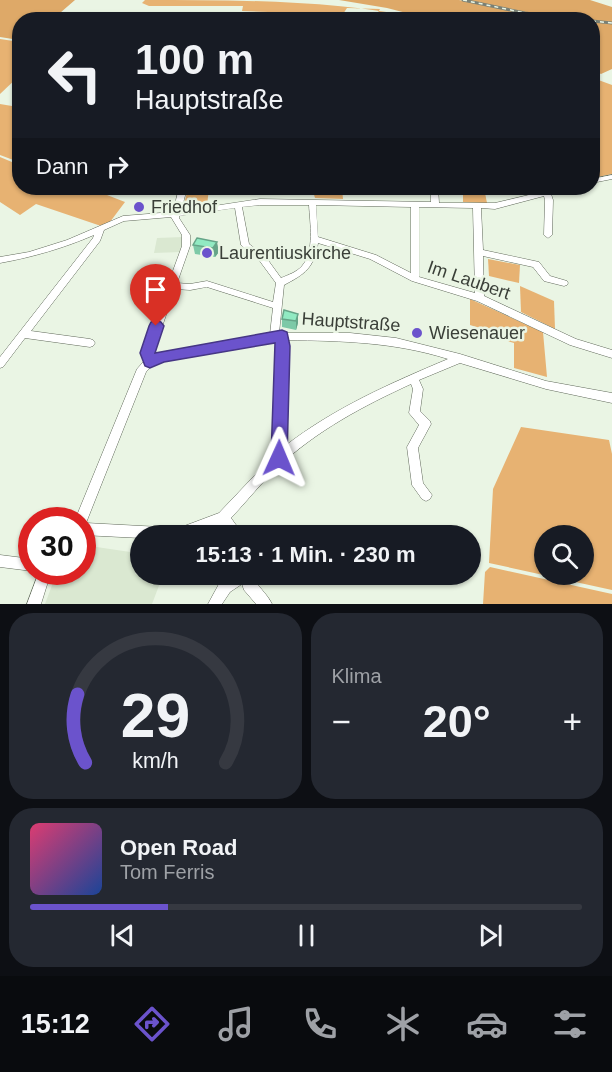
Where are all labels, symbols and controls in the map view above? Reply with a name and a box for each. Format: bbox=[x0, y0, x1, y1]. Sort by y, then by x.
icon: left bbox=[36, 36, 114, 114]
text: 100 m bbox=[135, 36, 254, 83]
text: Hauptstraße bbox=[135, 85, 284, 115]
icon: right bbox=[101, 150, 134, 183]
text: Dann bbox=[36, 154, 89, 179]
place label: Friedhof bbox=[151, 197, 218, 217]
marker: Friedhof bbox=[132, 200, 146, 214]
place label: Laurentiuskirche bbox=[219, 243, 351, 263]
marker: Laurentiuskirche bbox=[200, 246, 214, 260]
street label: Im Laubert bbox=[425, 257, 513, 303]
pin bbox=[130, 264, 181, 326]
icon: arrive bbox=[139, 273, 172, 306]
street label: Hauptstraße bbox=[301, 309, 401, 335]
place label: Wiesenauer bbox=[429, 323, 525, 343]
marker: Wiesenauer bbox=[410, 326, 424, 340]
position arrow bbox=[247, 426, 311, 490]
speed limit sign: 30 bbox=[18, 507, 96, 585]
map controls bbox=[534, 525, 594, 585]
button: search bbox=[534, 525, 594, 585]
text: 15:13 · 1 Min. · 230 m bbox=[195, 542, 416, 567]
text: Klima bbox=[332, 665, 382, 687]
text: 29 bbox=[121, 681, 190, 750]
text: 20° bbox=[423, 696, 491, 747]
text: − bbox=[332, 703, 351, 740]
text: + bbox=[563, 703, 582, 740]
text: km/h bbox=[132, 749, 178, 773]
text: Open Road bbox=[120, 835, 237, 860]
text: Tom Ferris bbox=[120, 861, 214, 883]
icon: previous bbox=[106, 919, 139, 952]
icon: pause bbox=[290, 919, 323, 952]
icon: next bbox=[474, 919, 507, 952]
icon: directions bbox=[131, 1003, 173, 1045]
icon: music bbox=[215, 1003, 257, 1045]
icon: phone bbox=[299, 1003, 341, 1045]
icon: climate bbox=[382, 1003, 424, 1045]
icon: car bbox=[466, 1003, 508, 1045]
icon: filters bbox=[549, 1003, 591, 1045]
text: 15:12 bbox=[21, 1009, 90, 1039]

